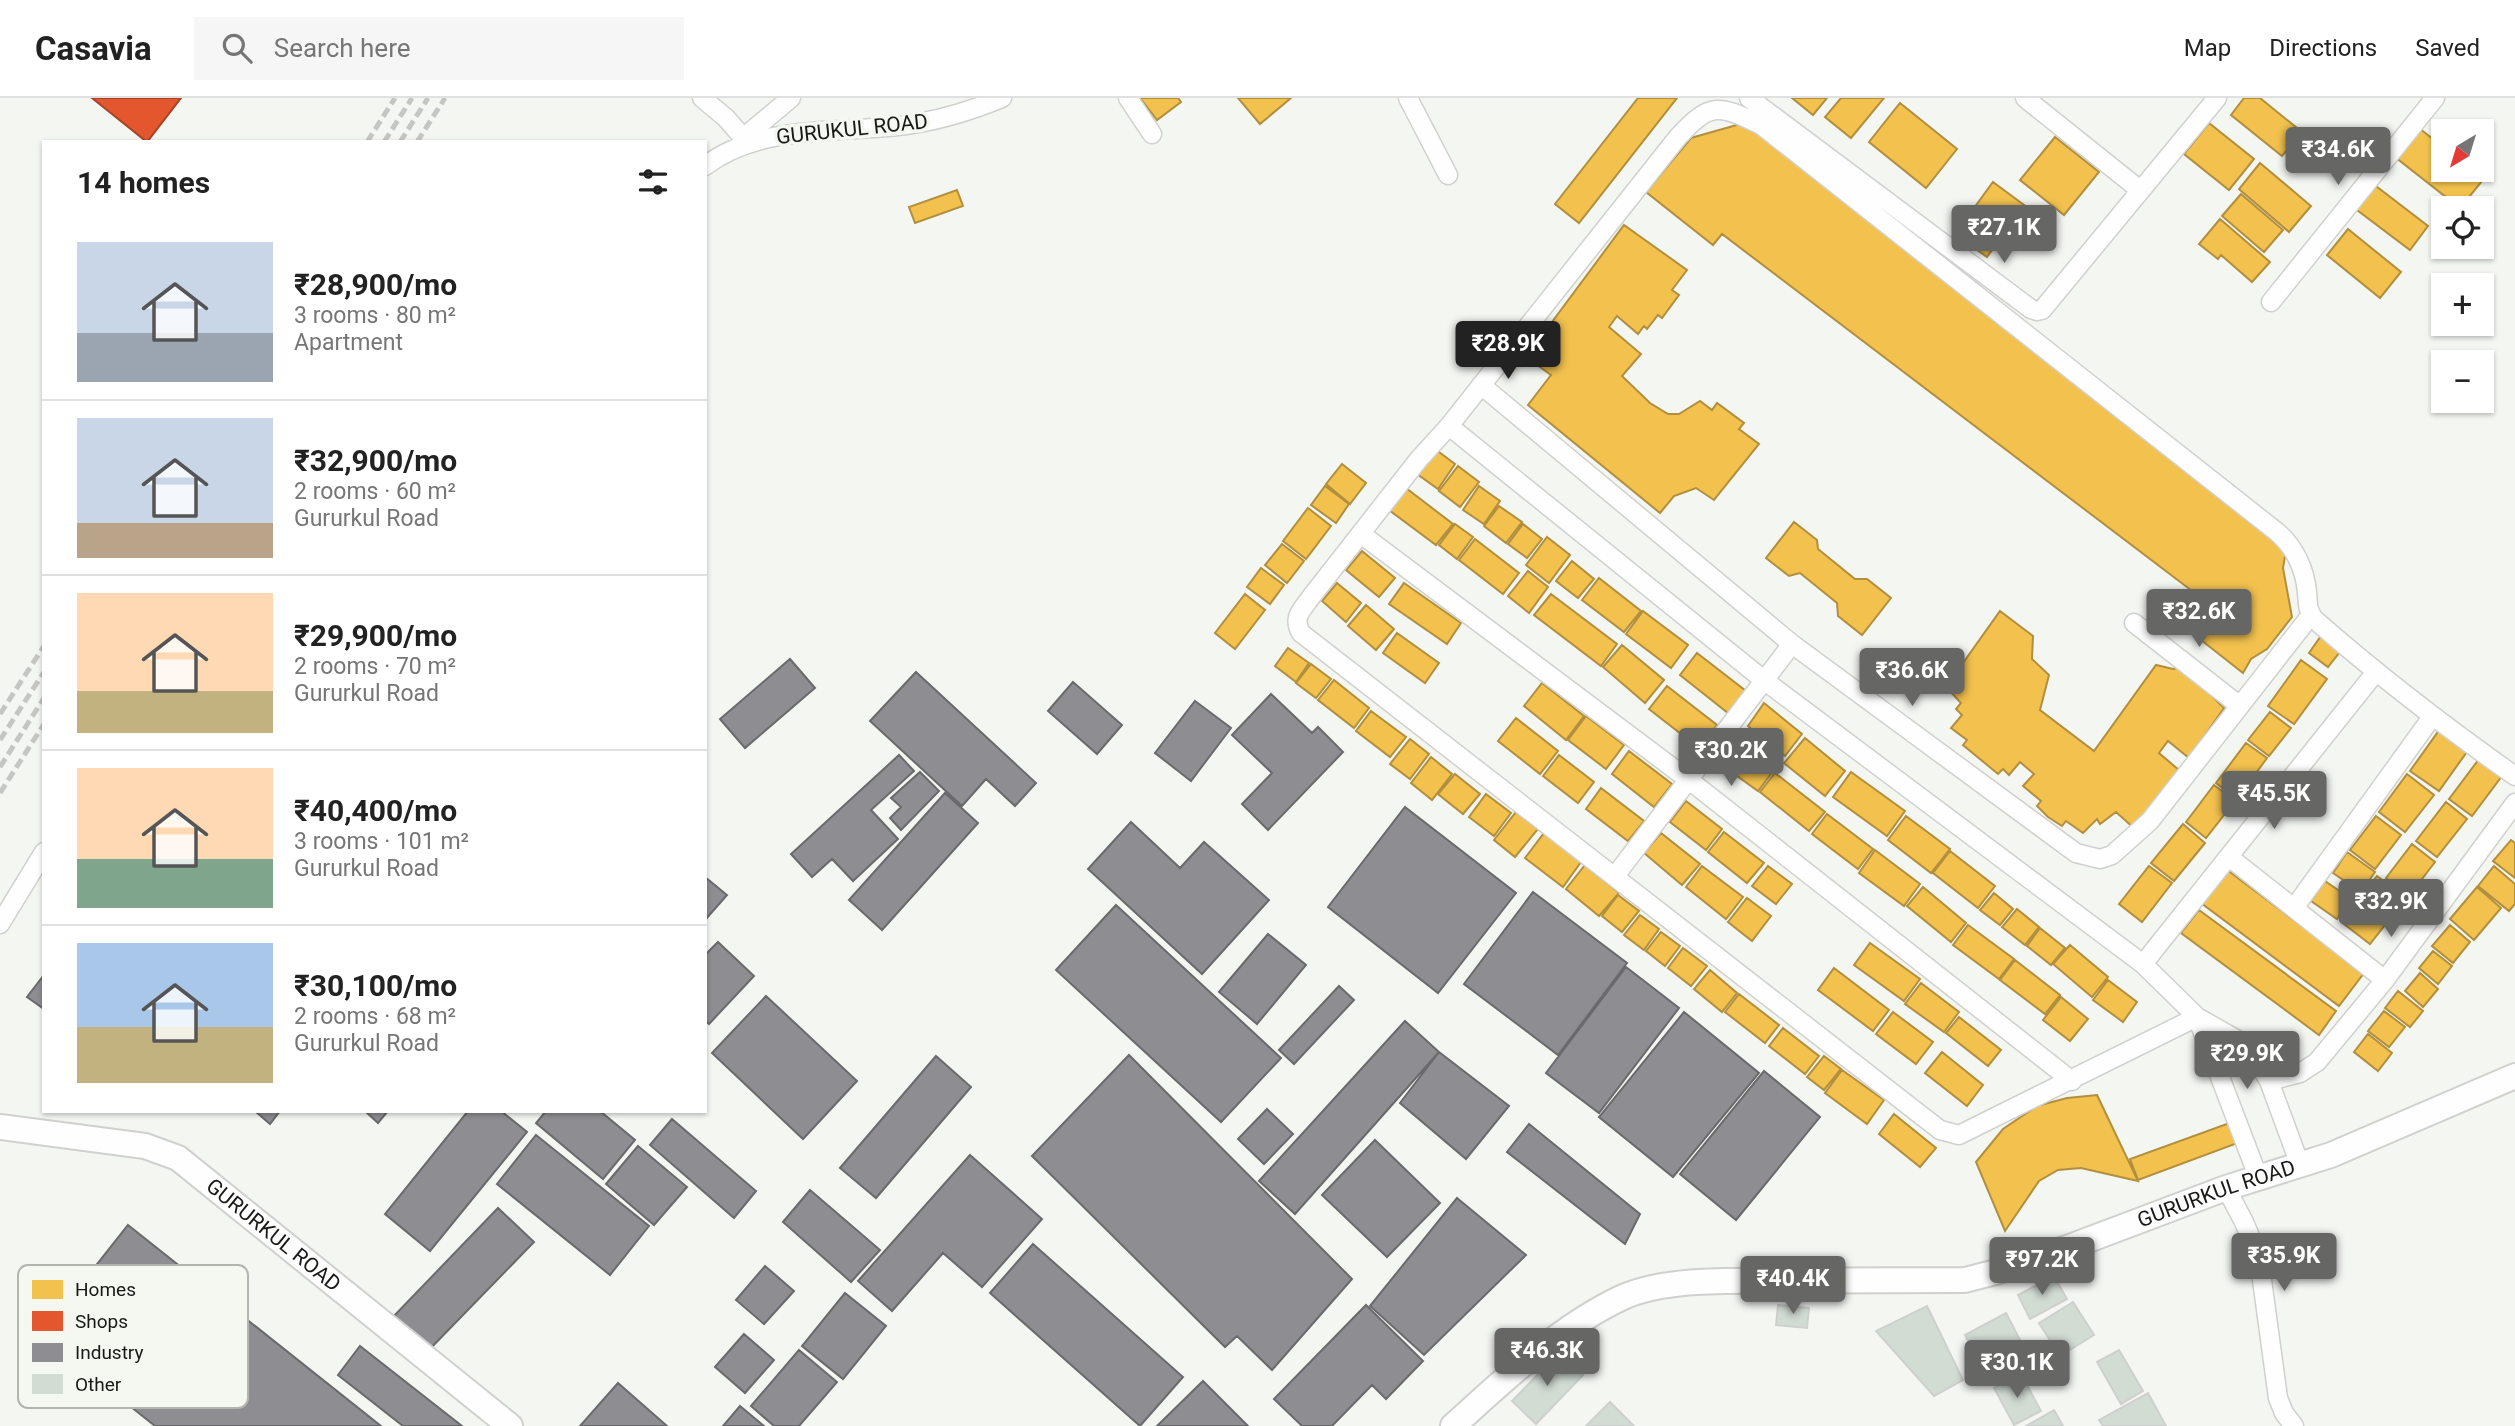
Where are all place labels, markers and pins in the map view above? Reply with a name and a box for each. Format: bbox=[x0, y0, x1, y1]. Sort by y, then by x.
pin: ₹34.6K bbox=[2281, 127, 2395, 187]
pin: ₹27.1K bbox=[1947, 206, 2061, 265]
pin: ₹28.9K bbox=[1451, 322, 1565, 381]
pin: ₹32.6K bbox=[2142, 589, 2256, 649]
pin: ₹36.6K bbox=[1855, 648, 1969, 708]
pin: ₹30.2K bbox=[1674, 728, 1788, 788]
pin: ₹45.5K bbox=[2217, 772, 2331, 831]
pin: ₹32.9K bbox=[2334, 880, 2448, 939]
pin: ₹29.9K bbox=[2190, 1032, 2304, 1091]
pin: ₹35.9K bbox=[2227, 1234, 2341, 1293]
pin: ₹97.2K bbox=[1985, 1238, 2099, 1297]
pin: ₹40.4K bbox=[1736, 1256, 1850, 1316]
pin: ₹46.3K bbox=[1490, 1328, 1604, 1388]
pin: ₹30.1K bbox=[1960, 1340, 2074, 1400]

